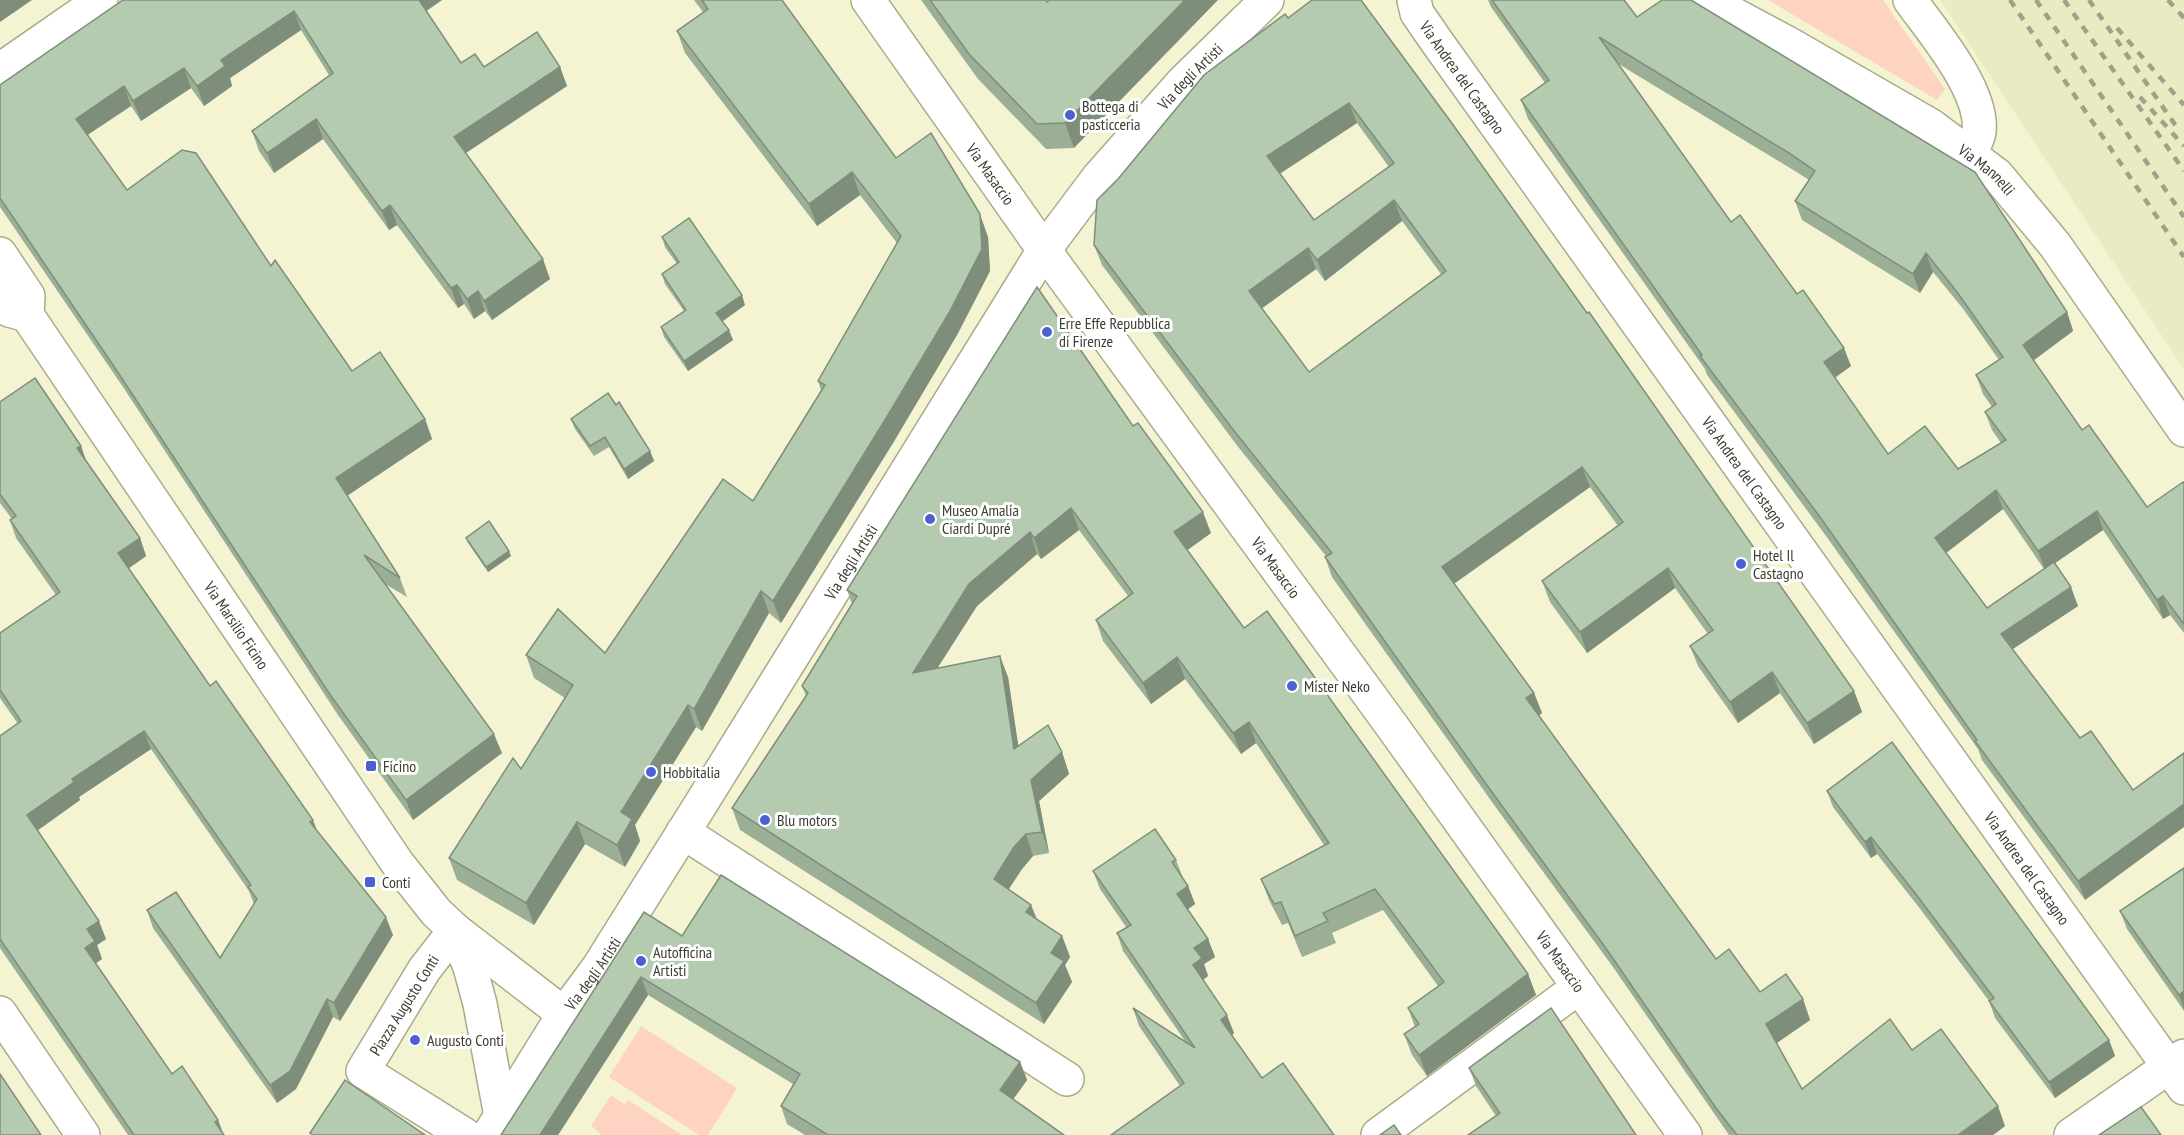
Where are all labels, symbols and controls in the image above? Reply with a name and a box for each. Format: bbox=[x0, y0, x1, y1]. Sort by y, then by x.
street label: Via Andrea del Castagno bbox=[1415, 16, 1509, 138]
street label: Via degli Artisti bbox=[1153, 39, 1227, 114]
place label: Bottega di pasticceria bbox=[1082, 96, 1140, 134]
marker: Bottega di pasticceria bbox=[1063, 108, 1077, 122]
street label: Via Masaccio bbox=[962, 139, 1019, 209]
street label: Via Mannelli bbox=[1954, 139, 2020, 199]
place label: Erre Effe Repubblica di Firenze bbox=[1059, 313, 1170, 351]
marker: Erre Effe Repubblica di Firenze bbox=[1040, 325, 1054, 339]
street label: Via Andrea del Castagno bbox=[1697, 412, 1792, 533]
place label: Museo Amalia Ciardi Dupré bbox=[942, 500, 1019, 538]
marker: Museo Amalia Ciardi Dupré bbox=[923, 512, 937, 526]
street label: Via degli Artisti bbox=[819, 521, 882, 604]
street label: Via Masaccio bbox=[1247, 532, 1305, 602]
place label: Hotel Il Castagno bbox=[1753, 545, 1804, 583]
marker: Hotel Il Castagno bbox=[1734, 557, 1748, 571]
street label: Via Marsilio Ficino bbox=[199, 577, 273, 673]
place label: Mister Neko bbox=[1304, 676, 1370, 696]
marker: Mister Neko bbox=[1285, 679, 1299, 693]
place label: Ficino bbox=[383, 756, 416, 776]
marker: Ficino bbox=[364, 759, 378, 773]
place label: Hobbitalia bbox=[663, 762, 720, 782]
marker: Hobbitalia bbox=[644, 765, 658, 779]
street label: Via Andrea del Castagno bbox=[1979, 807, 2074, 929]
place label: Blu motors bbox=[777, 810, 837, 830]
marker: Blu motors bbox=[758, 813, 772, 827]
place label: Conti bbox=[382, 872, 411, 892]
marker: Conti bbox=[363, 875, 377, 889]
street label: Via Masaccio bbox=[1531, 926, 1589, 996]
street label: Via degli Artisti bbox=[560, 933, 625, 1015]
place label: Autofficina Artisti bbox=[653, 942, 712, 980]
street label: Piazza Augusto Conti bbox=[365, 951, 443, 1059]
marker: Autofficina Artisti bbox=[634, 954, 648, 968]
place label: Augusto Conti bbox=[427, 1030, 504, 1050]
marker: Augusto Conti bbox=[408, 1033, 422, 1047]

